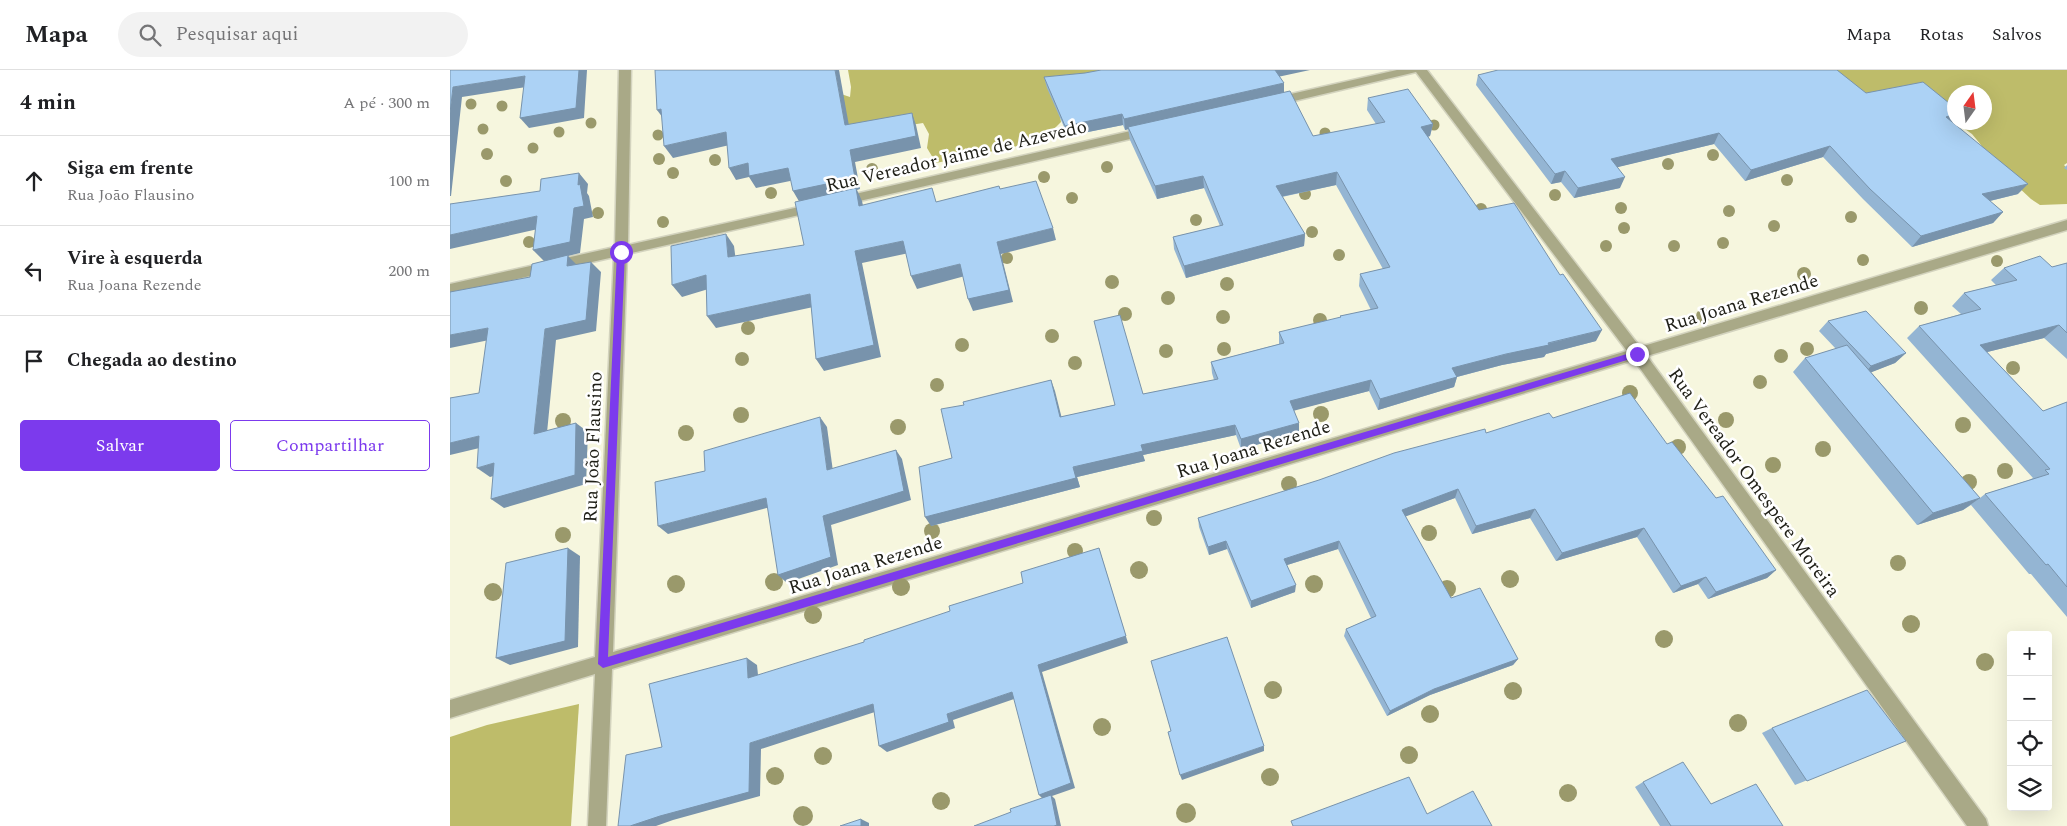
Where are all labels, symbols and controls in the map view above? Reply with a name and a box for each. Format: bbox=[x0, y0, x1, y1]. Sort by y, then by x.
search box bbox=[118, 12, 468, 57]
text: Mapa bbox=[25, 17, 88, 53]
text: Pesquisar aqui bbox=[176, 20, 298, 49]
icon: search bbox=[136, 21, 164, 49]
text: Mapa bbox=[1846, 21, 1891, 48]
text: Rotas bbox=[1919, 21, 1964, 48]
text: Salvos bbox=[1992, 21, 2042, 48]
north arrow bbox=[1947, 85, 1992, 130]
text: 4 min bbox=[20, 87, 76, 119]
text: A pé · 300 m bbox=[343, 91, 430, 115]
street label: Rua Vereador Jaime de Azevedo bbox=[823, 112, 1090, 201]
text: Siga em frente bbox=[67, 154, 193, 183]
icon: ahead bbox=[20, 167, 48, 195]
text: 100 m bbox=[388, 169, 430, 193]
text: Rua João Flausino bbox=[67, 183, 194, 207]
route start bbox=[610, 241, 633, 264]
text: Vire à esquerda bbox=[67, 244, 203, 273]
icon: left bbox=[20, 257, 48, 285]
text: 200 m bbox=[388, 259, 430, 283]
street label: Rua Joana Rezende bbox=[1661, 266, 1822, 341]
text: Rua Joana Rezende bbox=[67, 273, 202, 297]
route end bbox=[1626, 343, 1649, 366]
text: Chegada ao destino bbox=[67, 346, 237, 375]
icon: arrive bbox=[20, 347, 48, 375]
street label: Rua Vereador Omespere Moreira bbox=[1660, 362, 1848, 604]
street label: Rua João Flausino bbox=[576, 371, 611, 523]
street label: Rua Joana Rezende bbox=[1173, 412, 1334, 487]
button: Salvar bbox=[20, 420, 220, 471]
button: Compartilhar bbox=[230, 420, 430, 471]
street label: Rua Joana Rezende bbox=[785, 528, 946, 603]
map controls bbox=[2007, 631, 2052, 811]
button: + bbox=[2007, 631, 2052, 676]
button: − bbox=[2007, 676, 2052, 721]
button: locate bbox=[2007, 721, 2052, 766]
button: layers bbox=[2007, 766, 2052, 811]

